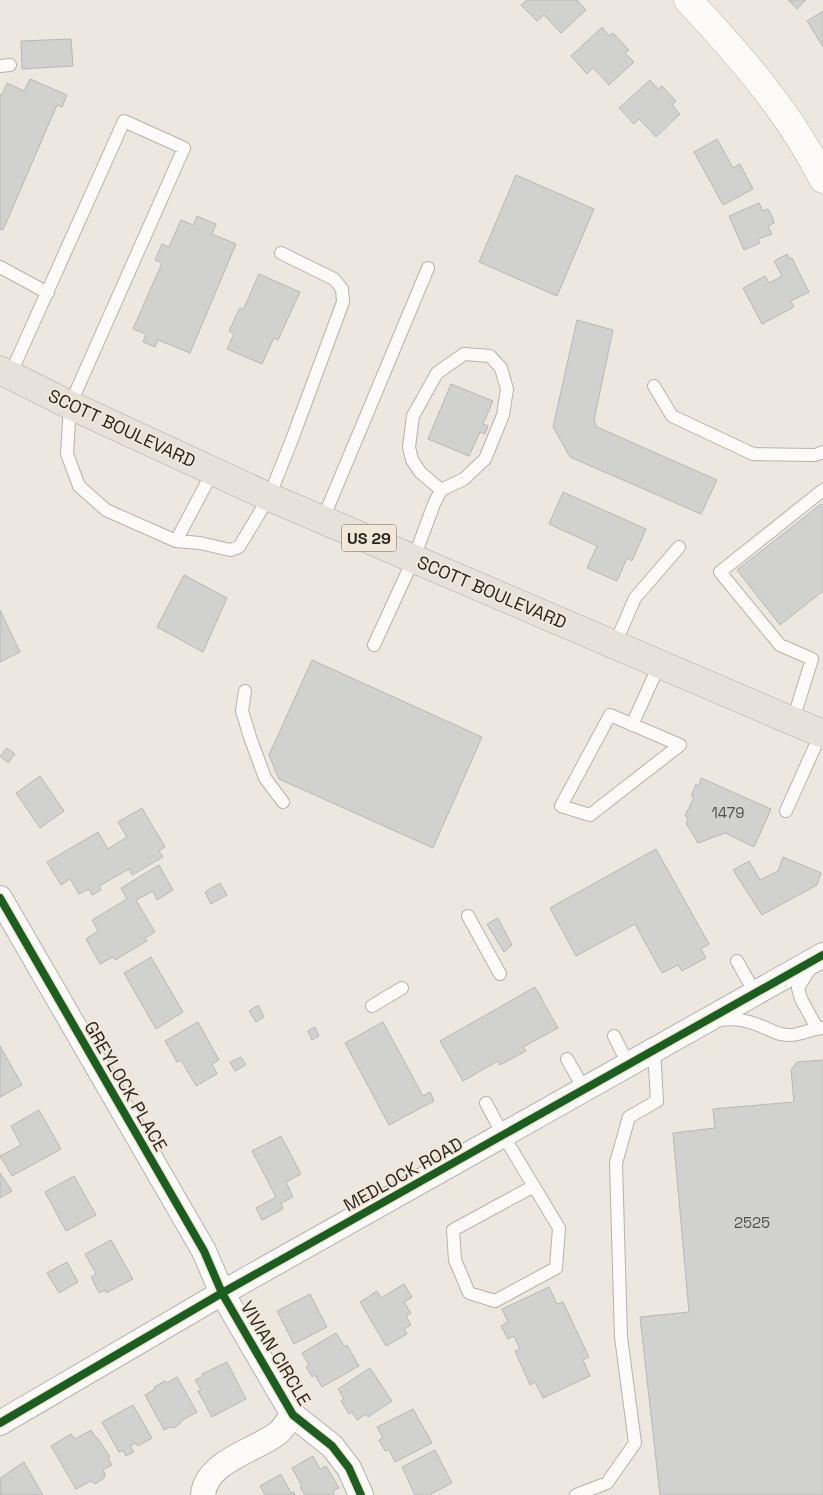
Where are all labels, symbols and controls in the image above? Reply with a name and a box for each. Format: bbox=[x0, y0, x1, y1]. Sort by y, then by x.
street label: SCOTT BOULEVARD bbox=[45, 384, 199, 472]
road number: US 29 bbox=[342, 524, 396, 552]
street label: SCOTT BOULEVARD bbox=[414, 550, 570, 634]
house number: 1479 bbox=[712, 803, 744, 822]
street label: GREYLOCK PLACE bbox=[79, 1017, 173, 1155]
street label: MEDLOCK ROAD bbox=[339, 1132, 467, 1216]
house number: 2525 bbox=[734, 1213, 770, 1232]
street label: VIVIAN CIRCLE bbox=[236, 1297, 316, 1409]

